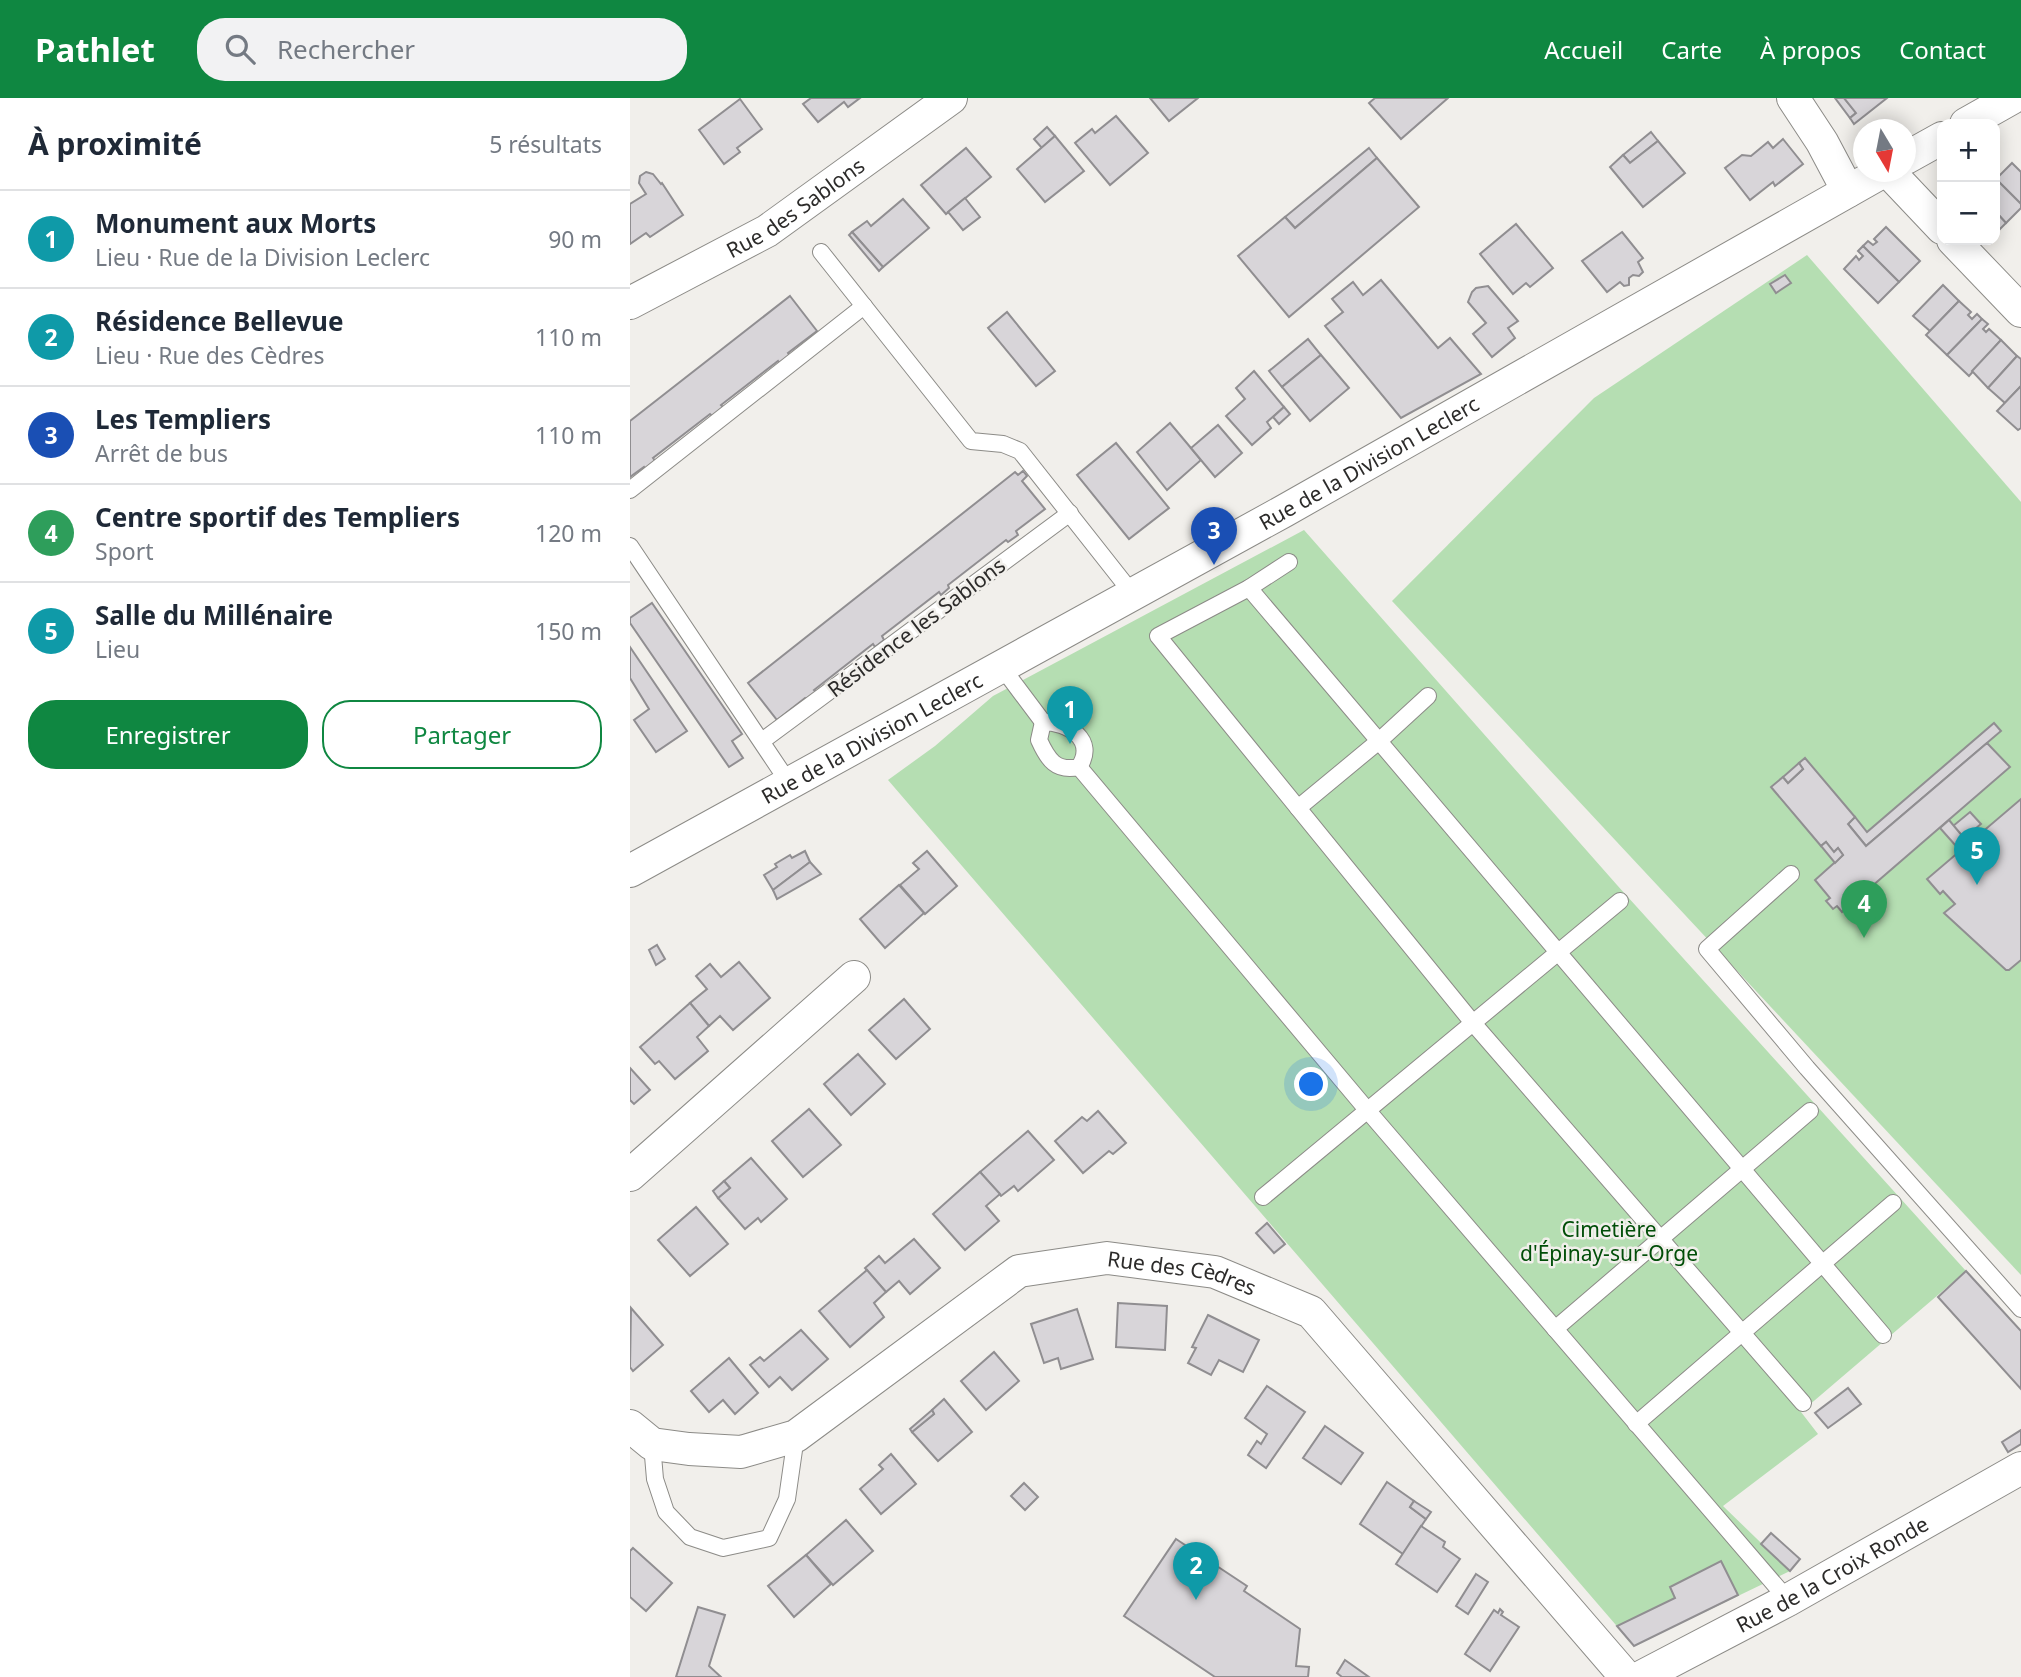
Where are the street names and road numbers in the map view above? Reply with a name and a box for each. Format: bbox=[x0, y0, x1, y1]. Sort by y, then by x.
street label: Rue des Sablons bbox=[721, 151, 870, 264]
street label: Rue de la Division Leclerc bbox=[1254, 389, 1484, 536]
street label: Résidence les Sablons bbox=[821, 551, 1011, 703]
street label: Rue de la Division Leclerc bbox=[756, 666, 987, 810]
street label: Rue des Cèdres bbox=[1106, 1244, 1261, 1302]
street label: Rue de la Croix Ronde bbox=[1731, 1509, 1933, 1639]

